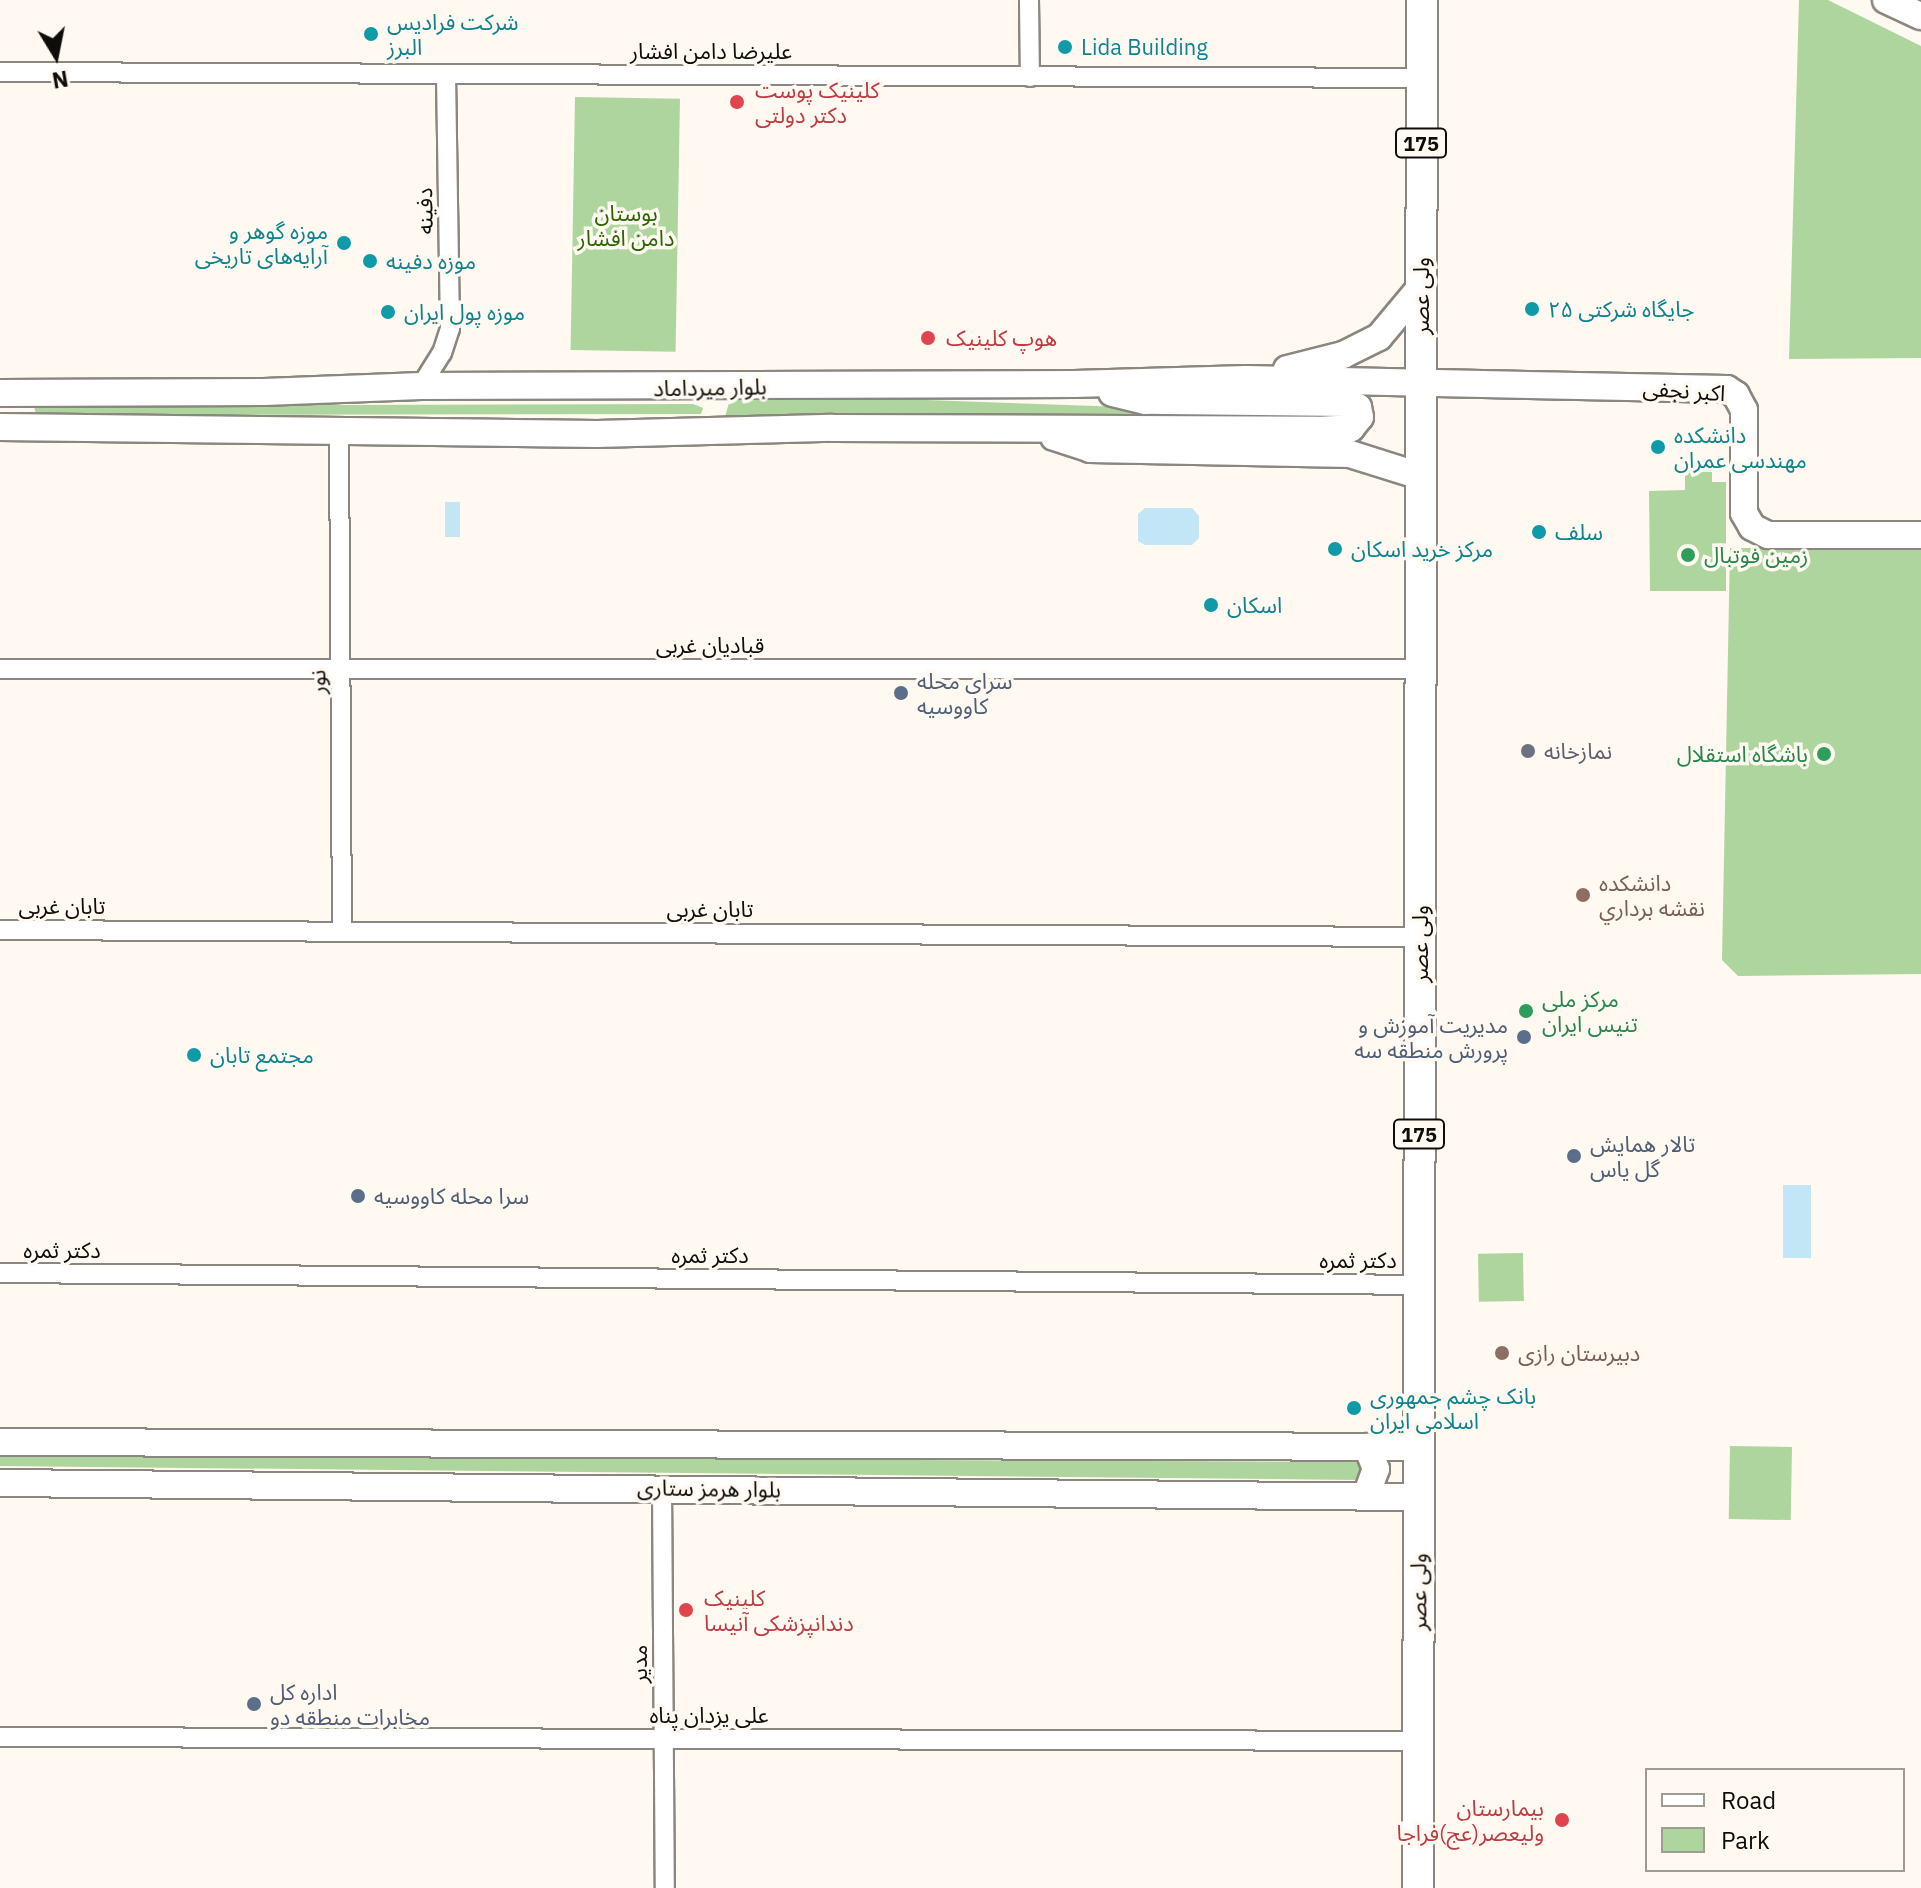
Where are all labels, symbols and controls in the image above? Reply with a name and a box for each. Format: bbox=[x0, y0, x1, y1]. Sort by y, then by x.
place label: شرکت فرادیس البرز bbox=[387, 8, 519, 60]
north arrow bbox=[16, 16, 96, 96]
marker: شرکت فرادیس البرز bbox=[362, 25, 380, 43]
place label: Lida Building bbox=[1081, 34, 1208, 60]
street label: علیرضا دامن افشار bbox=[630, 38, 792, 64]
marker: Lida Building bbox=[1056, 38, 1074, 56]
text: N bbox=[50, 64, 71, 96]
place label: کلینیک پوست دکتر دولتى bbox=[755, 76, 880, 128]
marker: کلینیک پوست دکتر دولتى bbox=[726, 91, 748, 113]
road number: 175 bbox=[1395, 127, 1447, 159]
street label: دفینه bbox=[410, 187, 438, 235]
park label: بوستان دامن افشار bbox=[578, 199, 674, 250]
place label: موزه گوهر و آرایه‌های تاریخی bbox=[195, 217, 328, 268]
marker: موزه گوهر و آرایه‌های تاریخی bbox=[335, 234, 353, 252]
place label: موزه دفینه bbox=[386, 248, 476, 274]
marker: موزه دفینه bbox=[361, 252, 379, 270]
street label: ولی عصر bbox=[1408, 257, 1434, 335]
place label: جایگاه شرکتی ۲۵ bbox=[1548, 296, 1695, 322]
place label: موزه پول ایران bbox=[404, 299, 525, 325]
marker: جایگاه شرکتی ۲۵ bbox=[1523, 300, 1541, 318]
marker: موزه پول ایران bbox=[379, 303, 397, 321]
place label: هوپ کلینیک bbox=[946, 325, 1057, 351]
marker: هوپ کلینیک bbox=[917, 327, 939, 349]
street label: بلوار میرداماد bbox=[653, 373, 767, 401]
street label: اکبر نجفی bbox=[1642, 374, 1726, 406]
place label: دانشکده مهندسی عمران bbox=[1674, 421, 1807, 472]
marker: دانشکده مهندسی عمران bbox=[1649, 438, 1667, 456]
place label: سلف bbox=[1555, 519, 1603, 545]
marker: سلف bbox=[1530, 523, 1548, 541]
place label: مرکز خرید اسکان bbox=[1351, 536, 1493, 562]
marker: مرکز خرید اسکان bbox=[1326, 540, 1344, 558]
place label: زمین فوتبال bbox=[1704, 542, 1808, 568]
marker: زمین فوتبال bbox=[1679, 546, 1697, 564]
place label: اسکان bbox=[1227, 592, 1282, 618]
marker: اسکان bbox=[1202, 596, 1220, 614]
street label: قبادیان غربی bbox=[656, 632, 764, 658]
place label: سرای محله کاووسیه bbox=[917, 667, 1012, 718]
street label: نور bbox=[304, 670, 330, 694]
marker: سرای محله کاووسیه bbox=[892, 684, 910, 702]
place label: نمازخانه bbox=[1544, 738, 1612, 764]
place label: باشگاه استقلال bbox=[1677, 741, 1808, 767]
marker: نمازخانه bbox=[1519, 742, 1537, 760]
marker: باشگاه استقلال bbox=[1815, 745, 1833, 763]
place label: دانشكده نقشه برداري bbox=[1599, 869, 1705, 920]
marker: دانشكده نقشه برداري bbox=[1574, 886, 1592, 904]
street label: تابان غربی bbox=[19, 893, 105, 919]
street label: تابان غربی bbox=[667, 896, 753, 922]
street label: ولی عصر bbox=[1407, 905, 1433, 983]
place label: مرکز ملی تنیس ایران bbox=[1542, 985, 1638, 1036]
marker: مرکز ملی تنیس ایران bbox=[1517, 1002, 1535, 1020]
place label: مدیریت آموزش و پرورش منطقه سه bbox=[1354, 1011, 1508, 1062]
marker: مدیریت آموزش و پرورش منطقه سه bbox=[1515, 1028, 1533, 1046]
place label: مجتمع تابان bbox=[210, 1042, 314, 1068]
marker: مجتمع تابان bbox=[185, 1046, 203, 1064]
road number: 175 bbox=[1393, 1118, 1445, 1150]
place label: تالار همایش گل یاس bbox=[1590, 1130, 1695, 1182]
marker: تالار همایش گل یاس bbox=[1565, 1147, 1583, 1165]
place label: سرا محله کاووسیه bbox=[374, 1183, 529, 1209]
marker: سرا محله کاووسیه bbox=[349, 1187, 367, 1205]
street label: دکتر ثمره bbox=[23, 1237, 101, 1263]
street label: دکتر ثمره bbox=[671, 1242, 749, 1268]
street label: دکتر ثمره bbox=[1319, 1247, 1397, 1273]
place label: دبیرستان رازی bbox=[1518, 1340, 1640, 1366]
marker: دبیرستان رازی bbox=[1493, 1344, 1511, 1362]
place label: بانک چشم جمهوری اسلامی ایران bbox=[1370, 1382, 1536, 1434]
marker: بانک چشم جمهوری اسلامی ایران bbox=[1345, 1399, 1363, 1417]
street label: بلوار هرمز ستاری bbox=[637, 1474, 781, 1502]
street label: ولی عصر bbox=[1405, 1553, 1431, 1631]
place label: کلینیک دندانپزشکی آنیسا bbox=[704, 1584, 854, 1636]
marker: کلینیک دندانپزشکی آنیسا bbox=[675, 1599, 697, 1621]
street label: مدیر bbox=[626, 1645, 652, 1683]
place label: اداره کل مخابرات منطقه دو bbox=[270, 1678, 430, 1730]
marker: اداره کل مخابرات منطقه دو bbox=[245, 1695, 263, 1713]
street label: علی یزدان پناه bbox=[649, 1702, 769, 1728]
legend bbox=[1645, 1768, 1905, 1872]
text: Road bbox=[1721, 1784, 1776, 1816]
place label: بیمارستان ولیعصر(عج)فراجا bbox=[1397, 1794, 1544, 1846]
marker: بیمارستان ولیعصر(عج)فراجا bbox=[1551, 1809, 1573, 1831]
text: Park bbox=[1721, 1824, 1770, 1856]

